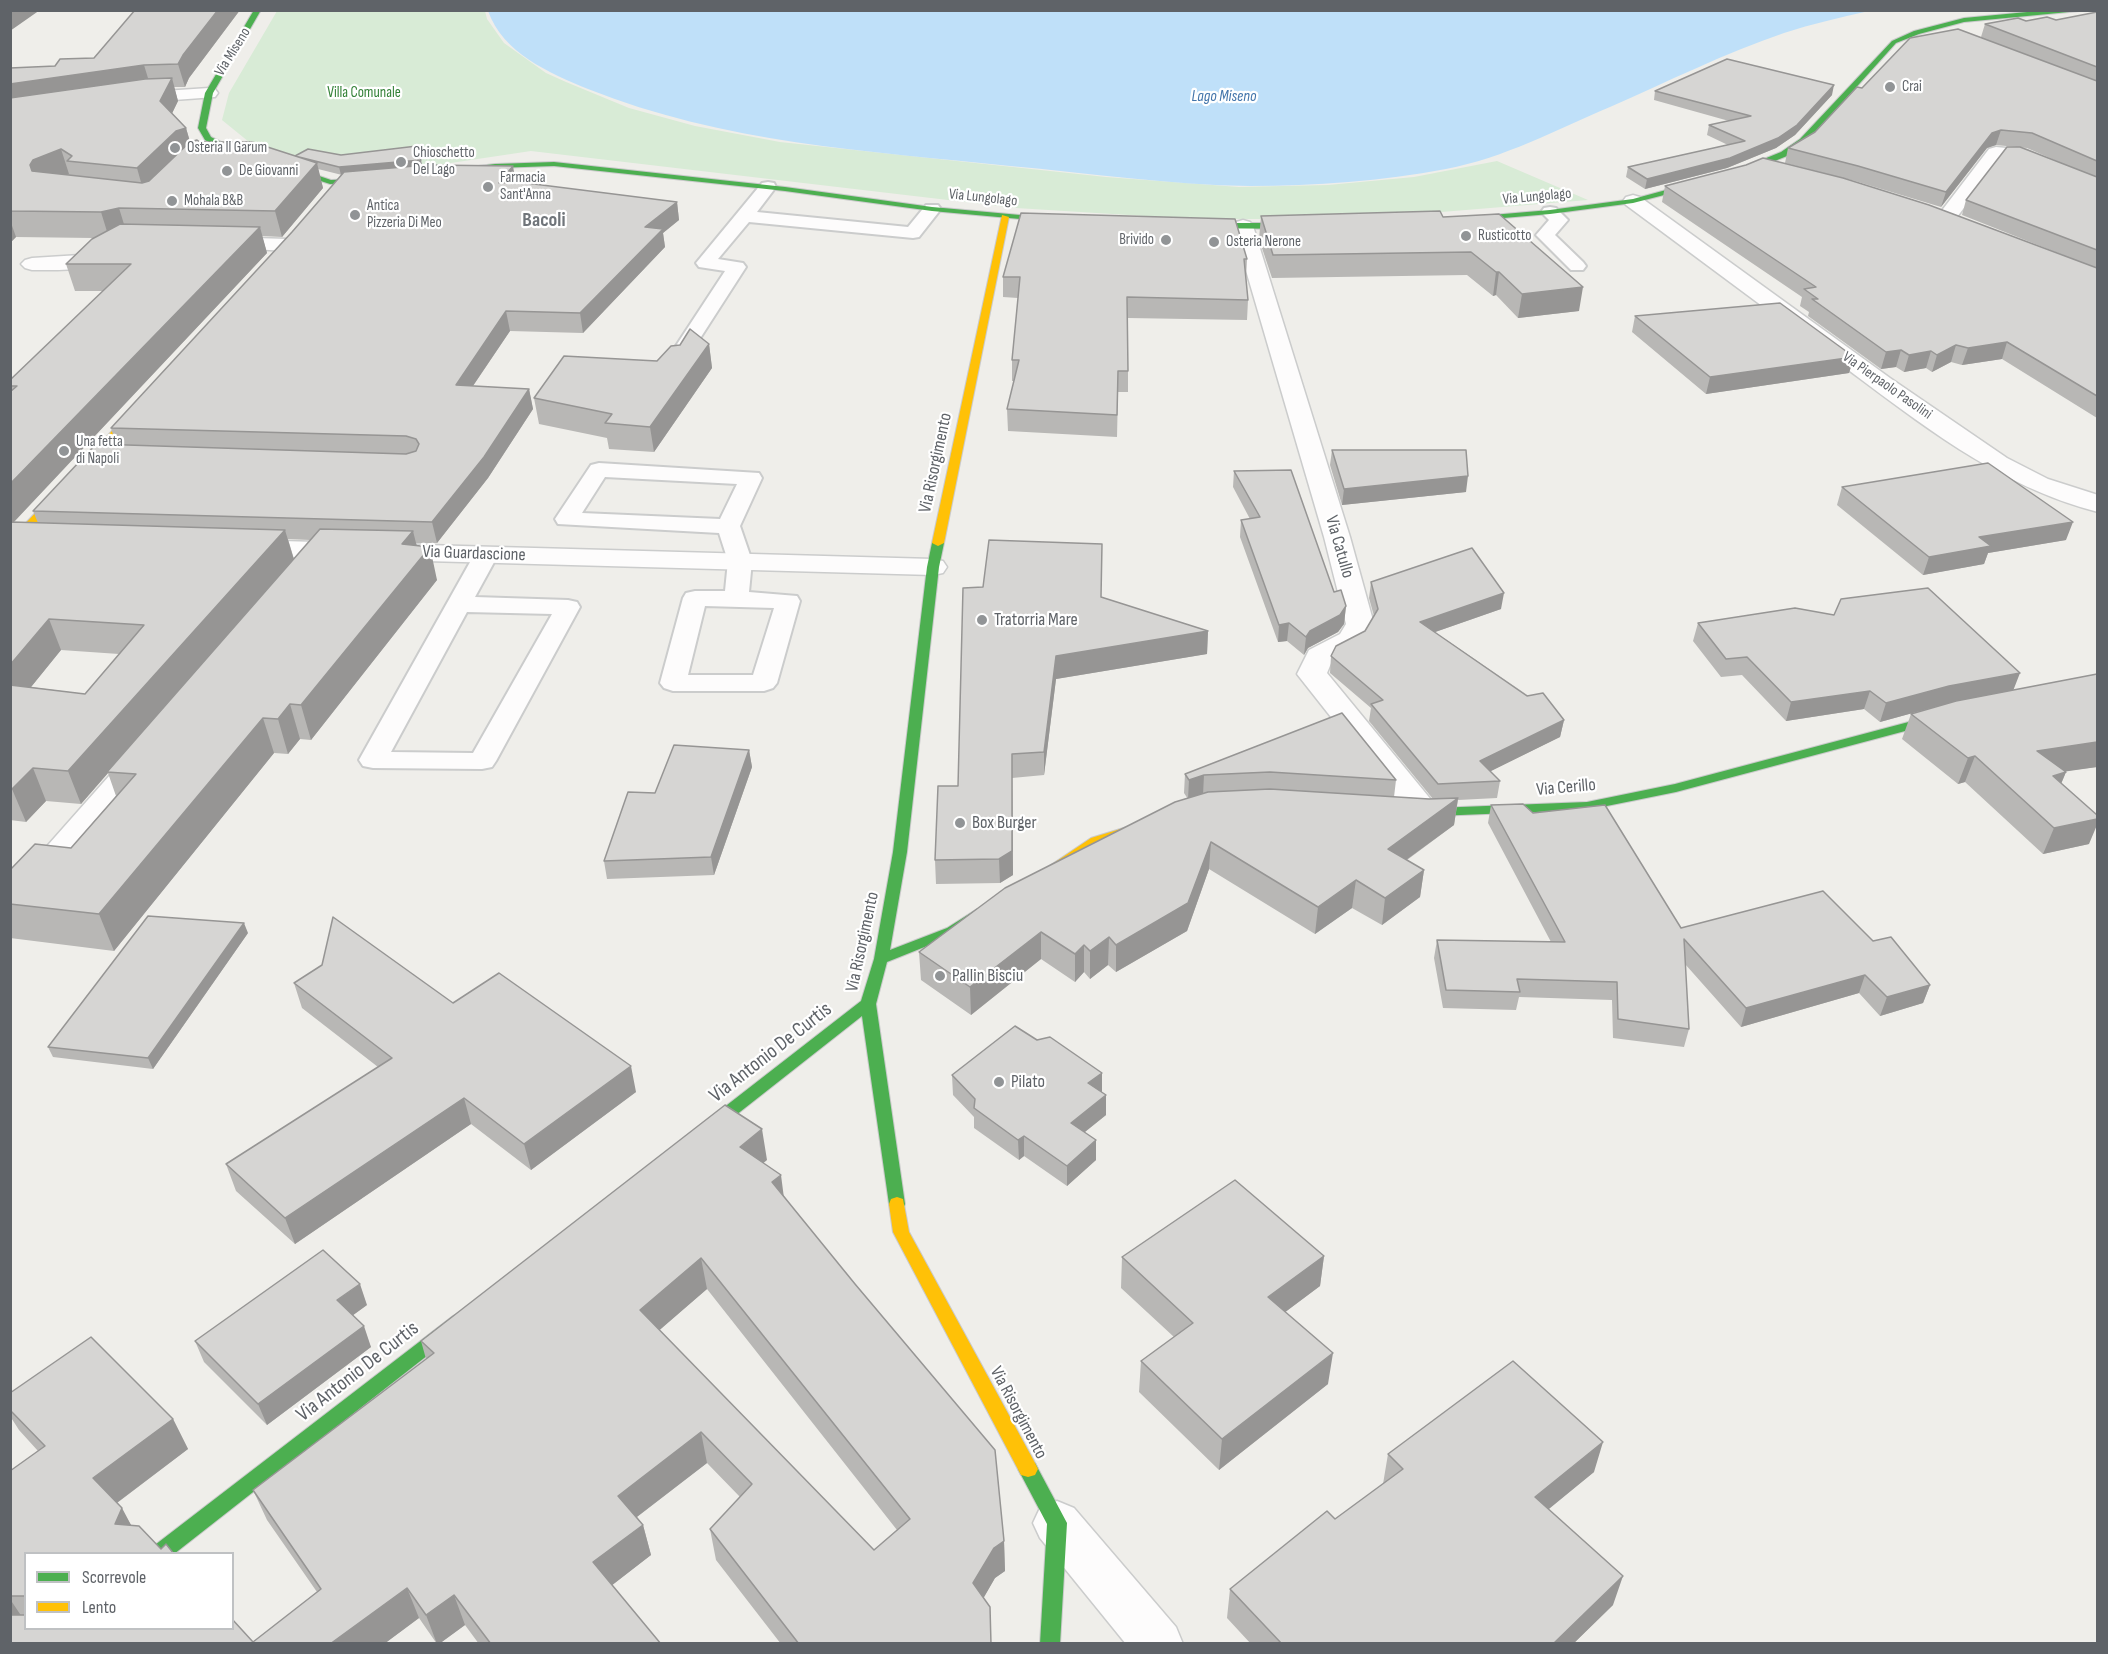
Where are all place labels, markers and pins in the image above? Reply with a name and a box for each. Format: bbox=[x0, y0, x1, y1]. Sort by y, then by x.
place label: Crai bbox=[1902, 78, 1922, 96]
marker: Crai bbox=[1883, 80, 1897, 94]
place label: Osteria Il Garum bbox=[187, 139, 267, 157]
marker: Osteria Il Garum bbox=[168, 141, 182, 155]
place label: Chioschetto Del Lago bbox=[413, 144, 475, 179]
marker: Chioschetto Del Lago bbox=[394, 155, 408, 169]
place label: De Giovanni bbox=[239, 162, 298, 180]
marker: De Giovanni bbox=[220, 164, 234, 178]
place label: Farmacia Sant'Anna bbox=[500, 169, 551, 204]
marker: Farmacia Sant'Anna bbox=[481, 180, 495, 194]
place label: Mohala B&B bbox=[184, 192, 243, 210]
marker: Mohala B&B bbox=[165, 194, 179, 208]
place label: Antica Pizzeria Di Meo bbox=[367, 197, 442, 232]
marker: Antica Pizzeria Di Meo bbox=[348, 208, 362, 222]
place label: Rusticotto bbox=[1478, 227, 1531, 245]
marker: Rusticotto bbox=[1459, 229, 1473, 243]
place label: Brivido bbox=[1119, 231, 1154, 249]
marker: Brivido bbox=[1159, 233, 1173, 247]
place label: Osteria Nerone bbox=[1226, 233, 1301, 251]
marker: Osteria Nerone bbox=[1207, 235, 1221, 249]
place label: Una fetta di Napoli bbox=[76, 433, 123, 468]
marker: Una fetta di Napoli bbox=[57, 444, 71, 458]
place label: Tratorria Mare bbox=[994, 609, 1078, 631]
marker: Tratorria Mare bbox=[975, 613, 989, 627]
place label: Box Burger bbox=[972, 812, 1037, 834]
marker: Box Burger bbox=[953, 816, 967, 830]
place label: Pallin Bisciu bbox=[952, 965, 1023, 987]
marker: Pallin Bisciu bbox=[933, 969, 947, 983]
place label: Pilato bbox=[1011, 1071, 1045, 1093]
marker: Pilato bbox=[992, 1075, 1006, 1089]

